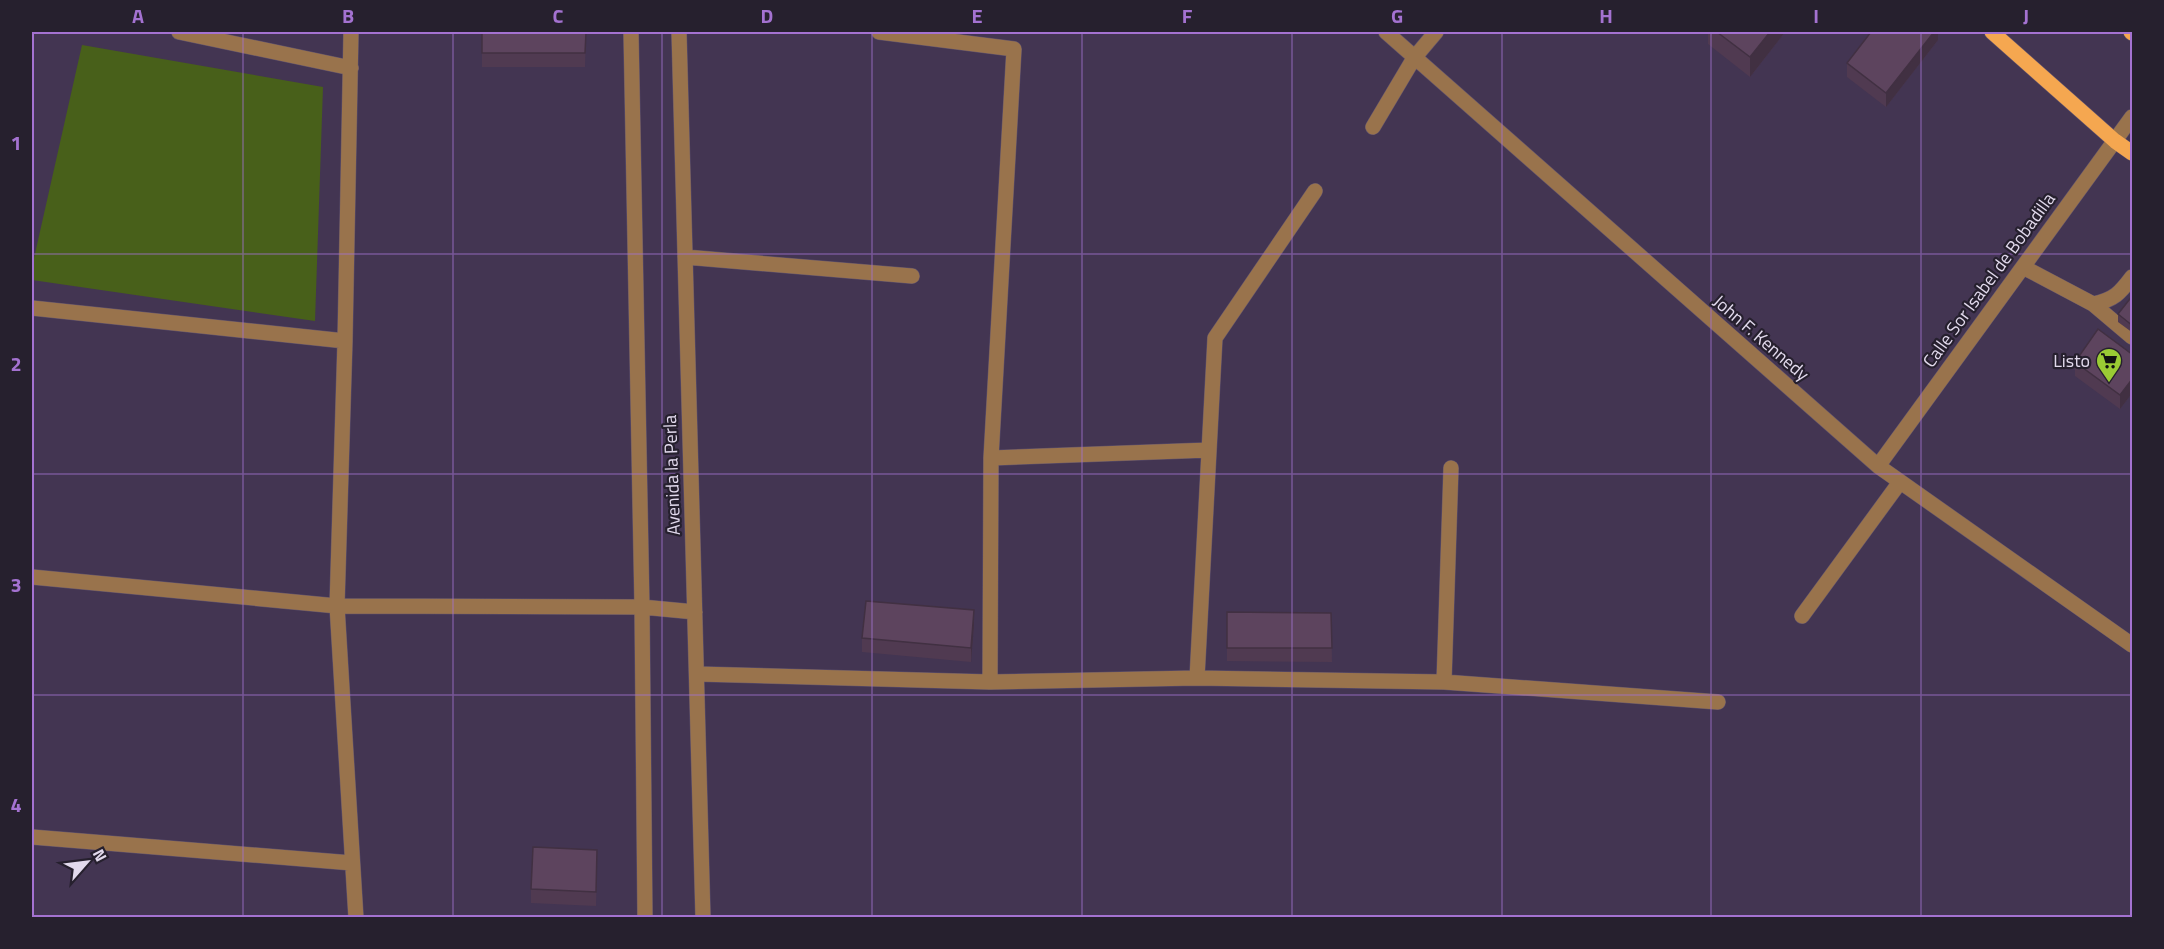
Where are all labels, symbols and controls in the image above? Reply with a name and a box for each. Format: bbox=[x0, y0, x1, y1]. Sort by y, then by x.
text: A bbox=[132, 0, 144, 31]
text: B bbox=[342, 0, 354, 31]
text: C bbox=[553, 0, 564, 31]
text: D bbox=[761, 0, 773, 31]
text: E bbox=[971, 0, 983, 31]
text: F bbox=[1182, 0, 1193, 31]
text: G bbox=[1391, 0, 1403, 31]
text: H bbox=[1599, 0, 1613, 31]
text: I bbox=[1813, 0, 1819, 31]
text: J bbox=[2023, 0, 2029, 31]
text: 1 bbox=[10, 127, 22, 158]
street label: Calle Sor Isabel de Bobadilla bbox=[1916, 187, 2061, 373]
street label: John F. Kennedy bbox=[1707, 288, 1816, 387]
supermarket icon: Listo bbox=[2094, 346, 2124, 384]
place label: Listo bbox=[2053, 347, 2090, 374]
text: 2 bbox=[10, 348, 22, 379]
street label: Avenida la Perla bbox=[656, 414, 687, 536]
text: 3 bbox=[10, 569, 22, 600]
text: 4 bbox=[10, 789, 22, 820]
north arrow bbox=[57, 832, 117, 892]
text: N bbox=[87, 844, 113, 865]

